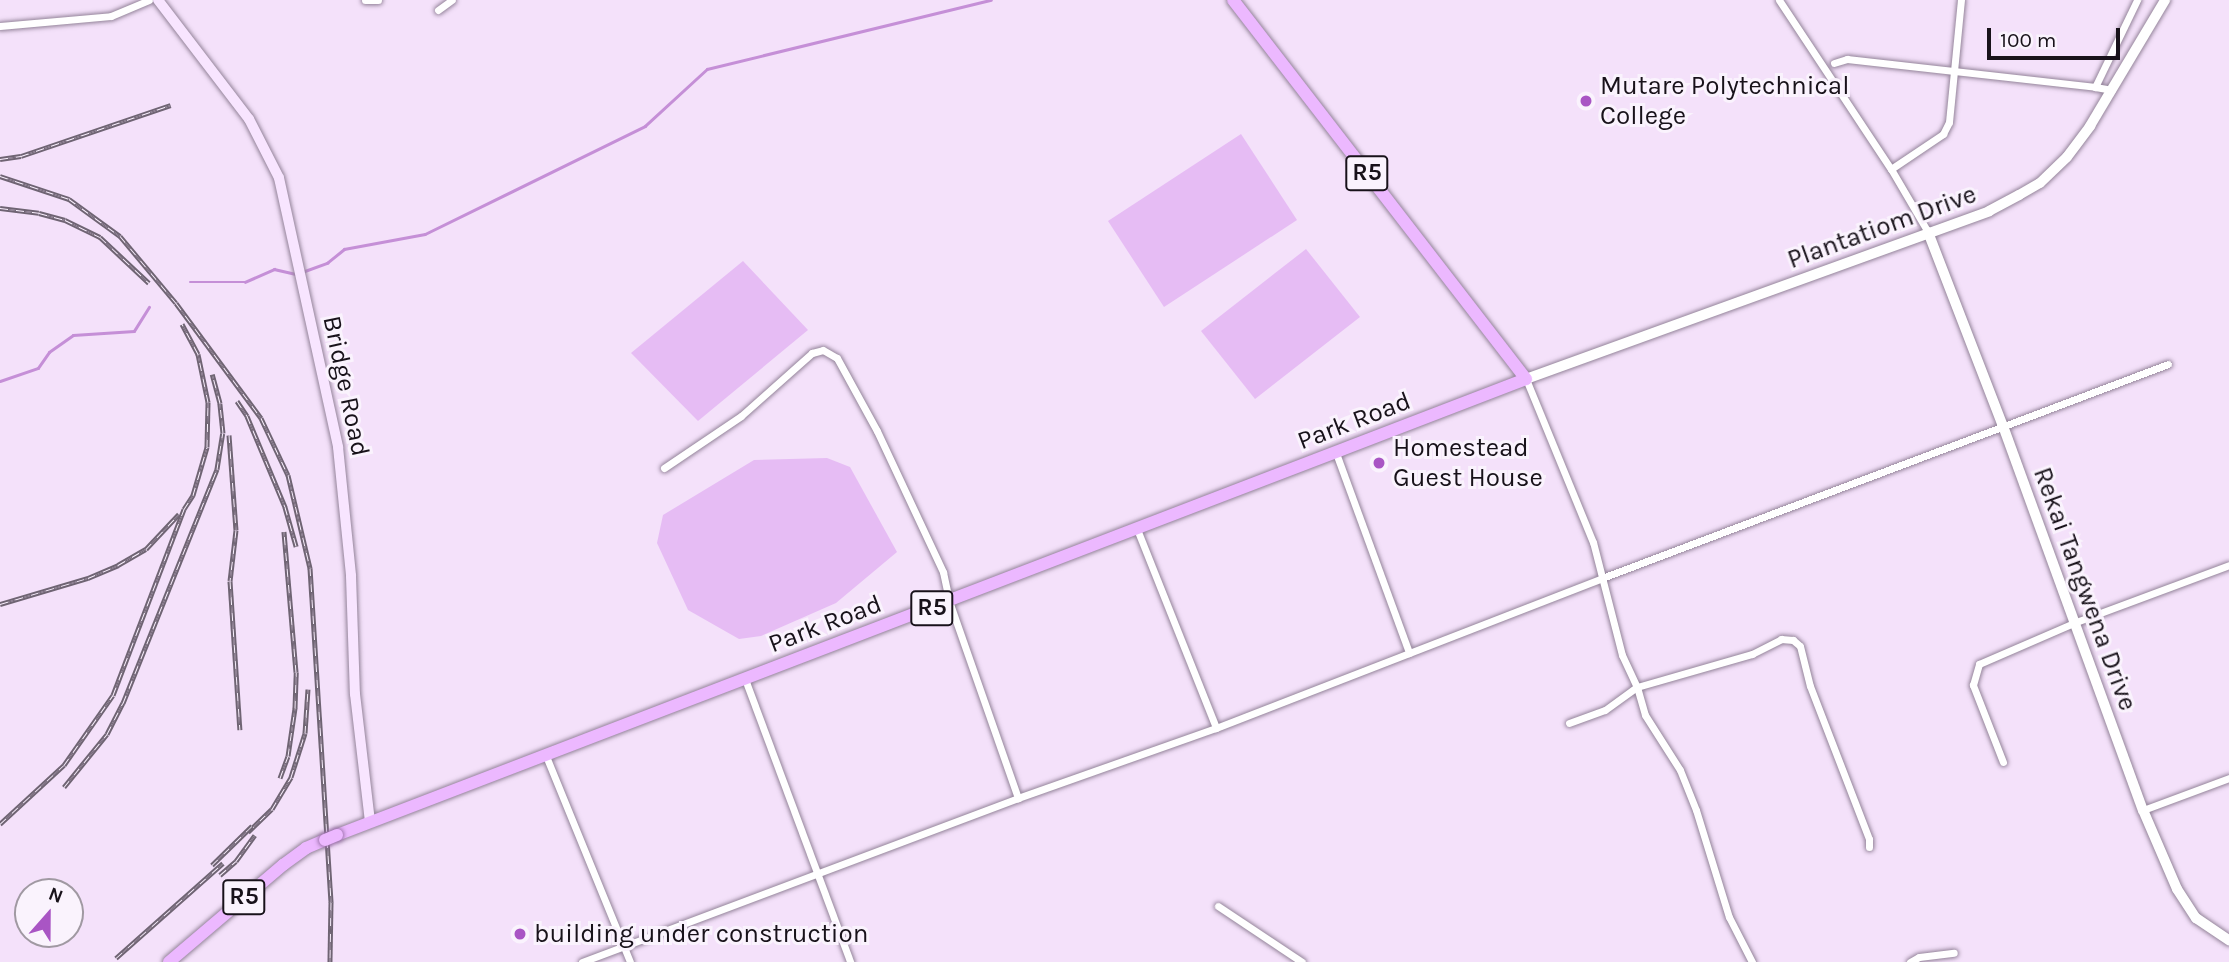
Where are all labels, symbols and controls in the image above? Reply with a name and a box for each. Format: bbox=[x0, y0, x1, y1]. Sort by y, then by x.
scale bar bbox=[1991, 14, 2124, 58]
text: 100 m bbox=[2000, 28, 2057, 52]
place label: Mutare Polytechnical College bbox=[1600, 70, 1849, 132]
marker: Mutare Polytechnical College bbox=[1578, 93, 1594, 109]
road number: R5 bbox=[1344, 153, 1390, 194]
street label: Plantatiom Drive bbox=[1783, 178, 1981, 276]
street label: Bridge Road bbox=[316, 313, 376, 459]
street label: Park Road bbox=[1293, 385, 1415, 457]
place label: Homestead Guest House bbox=[1393, 432, 1543, 494]
marker: Homestead Guest House bbox=[1371, 455, 1387, 471]
street label: Rekai Tangwena Drive bbox=[2026, 463, 2144, 715]
street label: Park Road bbox=[764, 588, 886, 660]
road number: R5 bbox=[909, 588, 955, 628]
road number: R5 bbox=[221, 876, 267, 917]
north arrow bbox=[14, 878, 84, 948]
text: N bbox=[46, 883, 66, 908]
place label: building under construction bbox=[534, 918, 868, 950]
marker: building under construction bbox=[512, 926, 528, 942]

